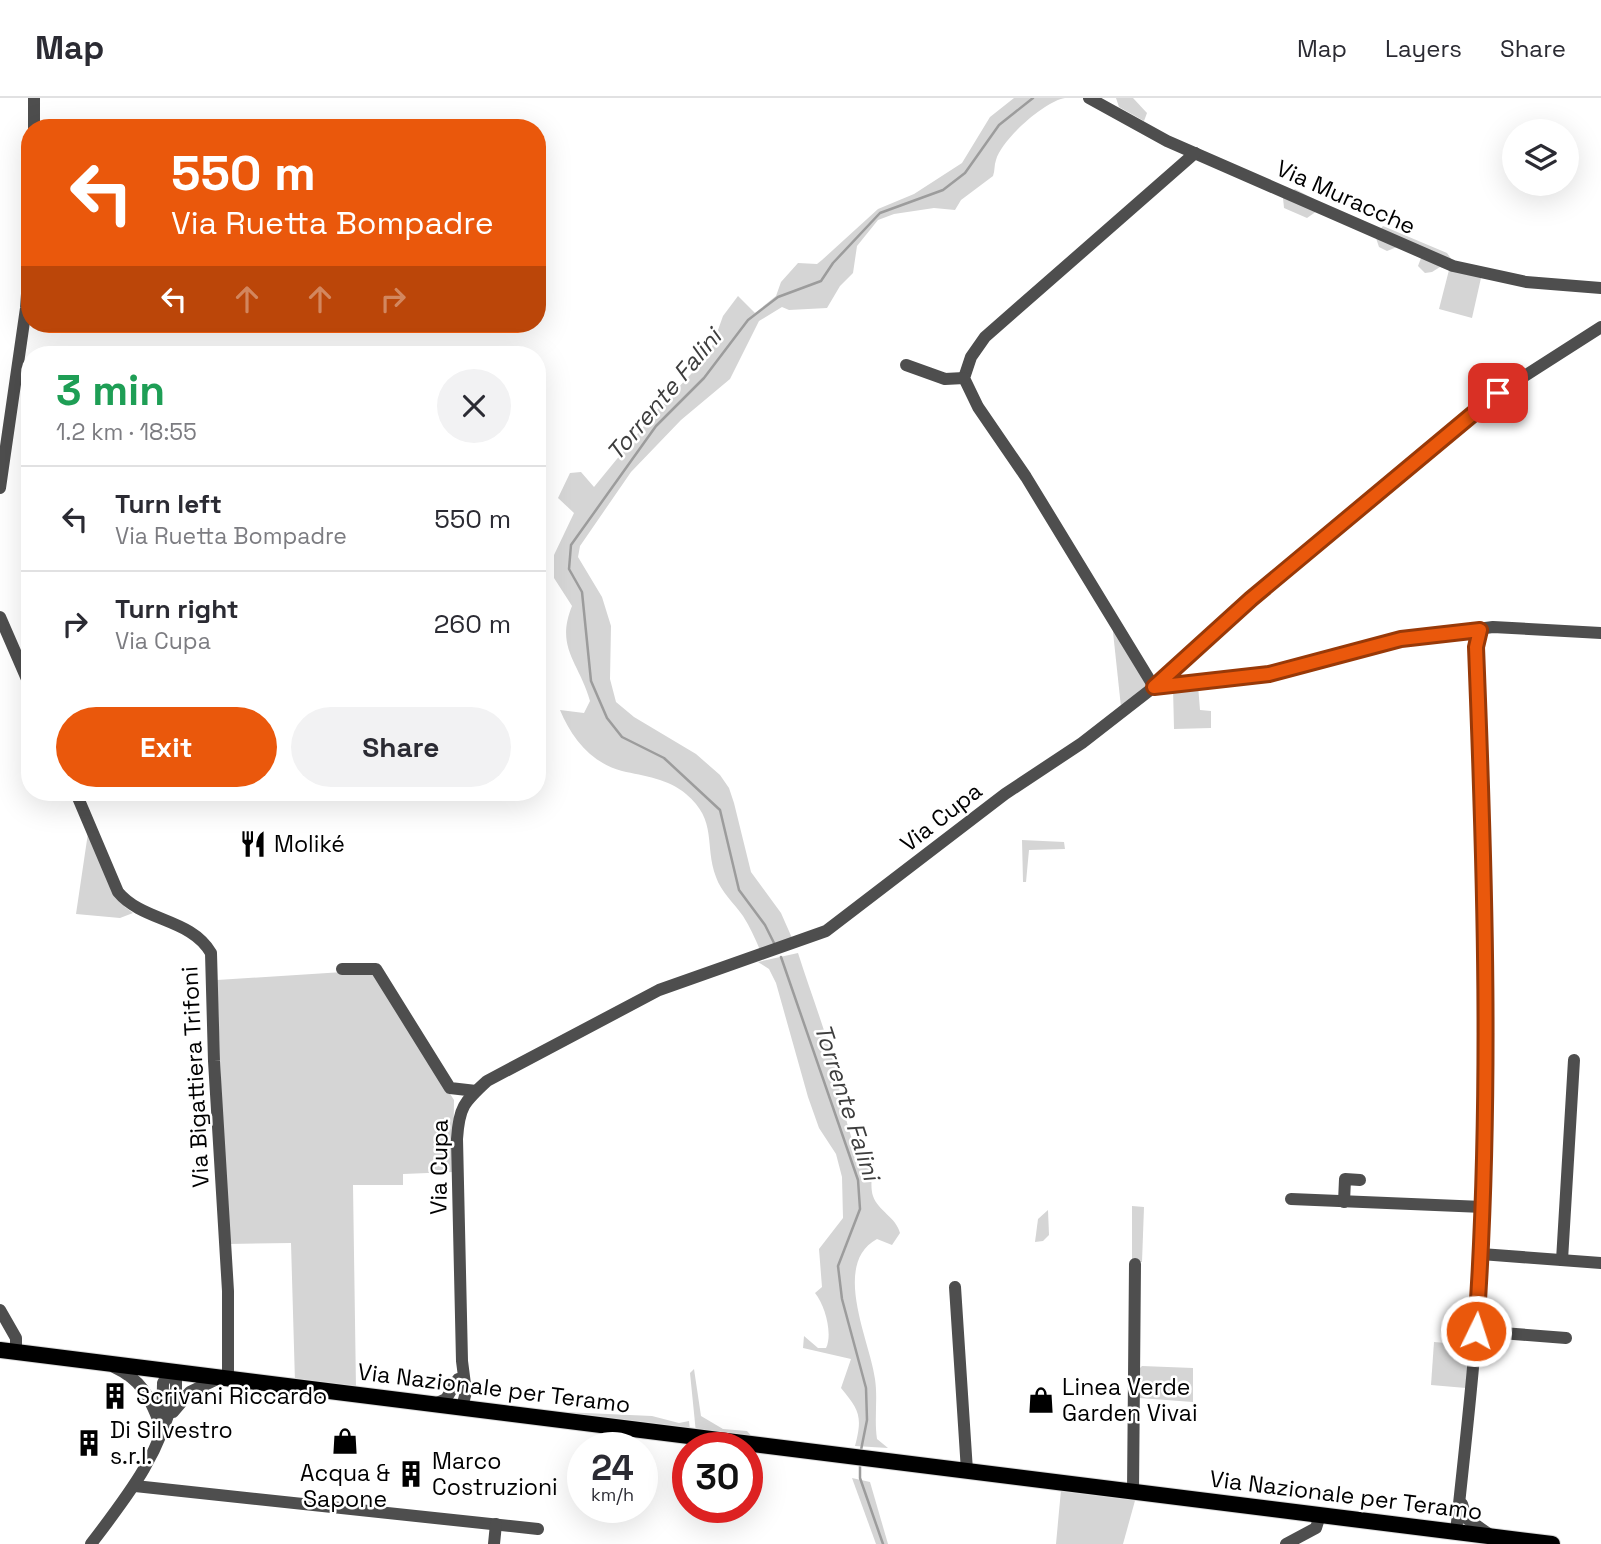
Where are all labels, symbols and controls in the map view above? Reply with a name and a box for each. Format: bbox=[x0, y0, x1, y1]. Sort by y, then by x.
text: Map bbox=[35, 27, 104, 69]
text: Map bbox=[1297, 33, 1347, 64]
text: Layers bbox=[1385, 33, 1462, 64]
text: Share bbox=[1500, 33, 1566, 64]
map controls bbox=[1502, 119, 1579, 196]
button: layers bbox=[1502, 119, 1579, 196]
text: 550 m bbox=[171, 142, 316, 204]
icon: left bbox=[56, 147, 147, 238]
street label: Via Muracche bbox=[1272, 153, 1420, 241]
text: Via Ruetta Bompadre bbox=[171, 203, 494, 243]
icon: left bbox=[155, 280, 193, 318]
icon: ahead bbox=[228, 280, 266, 318]
icon: ahead bbox=[301, 280, 339, 318]
icon: right bbox=[374, 280, 412, 318]
water label: Torrente Falini bbox=[599, 320, 730, 467]
pin bbox=[1468, 363, 1528, 423]
text: 3 min bbox=[56, 364, 165, 417]
button: close bbox=[437, 369, 511, 443]
icon: arrive bbox=[1479, 374, 1517, 412]
text: 1.2 km · 18:55 bbox=[56, 417, 197, 447]
text: Turn left bbox=[115, 487, 222, 521]
icon: left bbox=[56, 500, 94, 538]
text: 550 m bbox=[434, 502, 511, 536]
text: Via Ruetta Bompadre bbox=[115, 521, 347, 551]
text: Turn right bbox=[115, 592, 239, 626]
icon: right bbox=[56, 605, 94, 643]
text: 260 m bbox=[434, 607, 511, 641]
text: Via Cupa bbox=[115, 626, 211, 656]
button: Exit bbox=[56, 707, 277, 787]
button: Share bbox=[291, 707, 511, 787]
street label: Via Cupa bbox=[894, 776, 988, 858]
restaurant icon: Moliké bbox=[238, 829, 268, 859]
place label: Moliké bbox=[274, 829, 345, 859]
street label: Via Bigattiera Trifoni bbox=[174, 966, 216, 1188]
water label: Torrente Falini bbox=[808, 1020, 888, 1187]
street label: Via Cupa bbox=[423, 1119, 455, 1215]
position arrow bbox=[1439, 1294, 1513, 1368]
street label: Via Nazionale per Teramo bbox=[356, 1356, 632, 1420]
place label: Linea Verde Garden Vivai bbox=[1062, 1372, 1198, 1428]
building icon: Scrivani Riccardo bbox=[100, 1381, 130, 1411]
place label: Scrivani Riccardo bbox=[136, 1381, 327, 1411]
shop icon: Linea Verde Garden Vivai bbox=[1026, 1385, 1056, 1415]
place label: Di Silvestro s.r.l. bbox=[110, 1415, 233, 1471]
shop icon: Acqua & Sapone bbox=[330, 1426, 360, 1456]
building icon: Di Silvestro s.r.l. bbox=[74, 1428, 104, 1458]
speed limit sign: 30 bbox=[672, 1432, 763, 1523]
place label: Marco Costruzioni bbox=[432, 1446, 558, 1502]
text: 24 bbox=[591, 1446, 634, 1490]
place label: Acqua & Sapone bbox=[300, 1458, 390, 1514]
building icon: Marco Costruzioni bbox=[396, 1459, 426, 1489]
street label: Via Nazionale per Teramo bbox=[1208, 1463, 1484, 1527]
text: km/h bbox=[591, 1483, 634, 1506]

